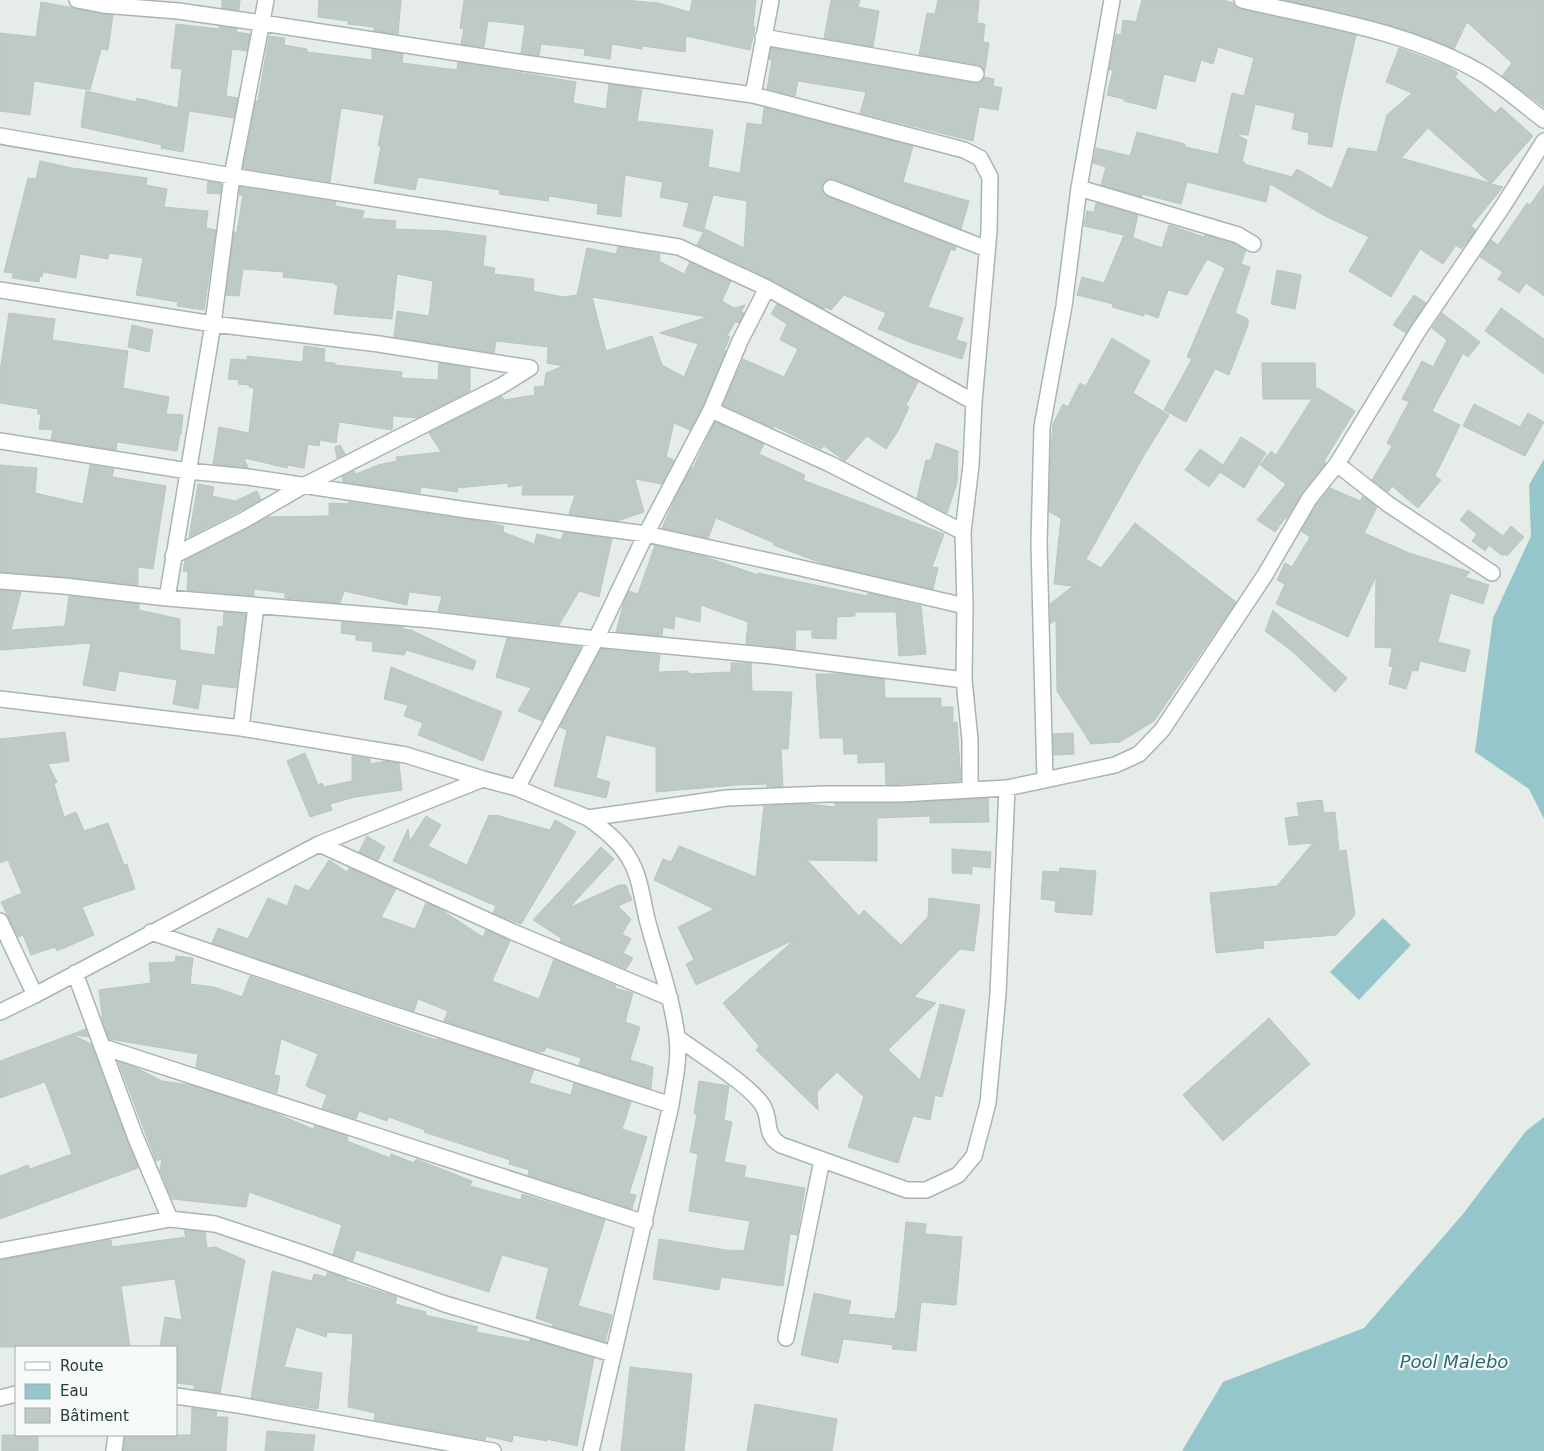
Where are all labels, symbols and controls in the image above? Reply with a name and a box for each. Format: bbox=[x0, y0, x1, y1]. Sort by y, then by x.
legend bbox=[15, 1346, 178, 1436]
water label: Pool Malebo bbox=[1400, 1351, 1508, 1372]
text: Route bbox=[60, 1357, 104, 1375]
text: Eau bbox=[60, 1382, 88, 1400]
text: Bâtiment bbox=[60, 1407, 129, 1425]

